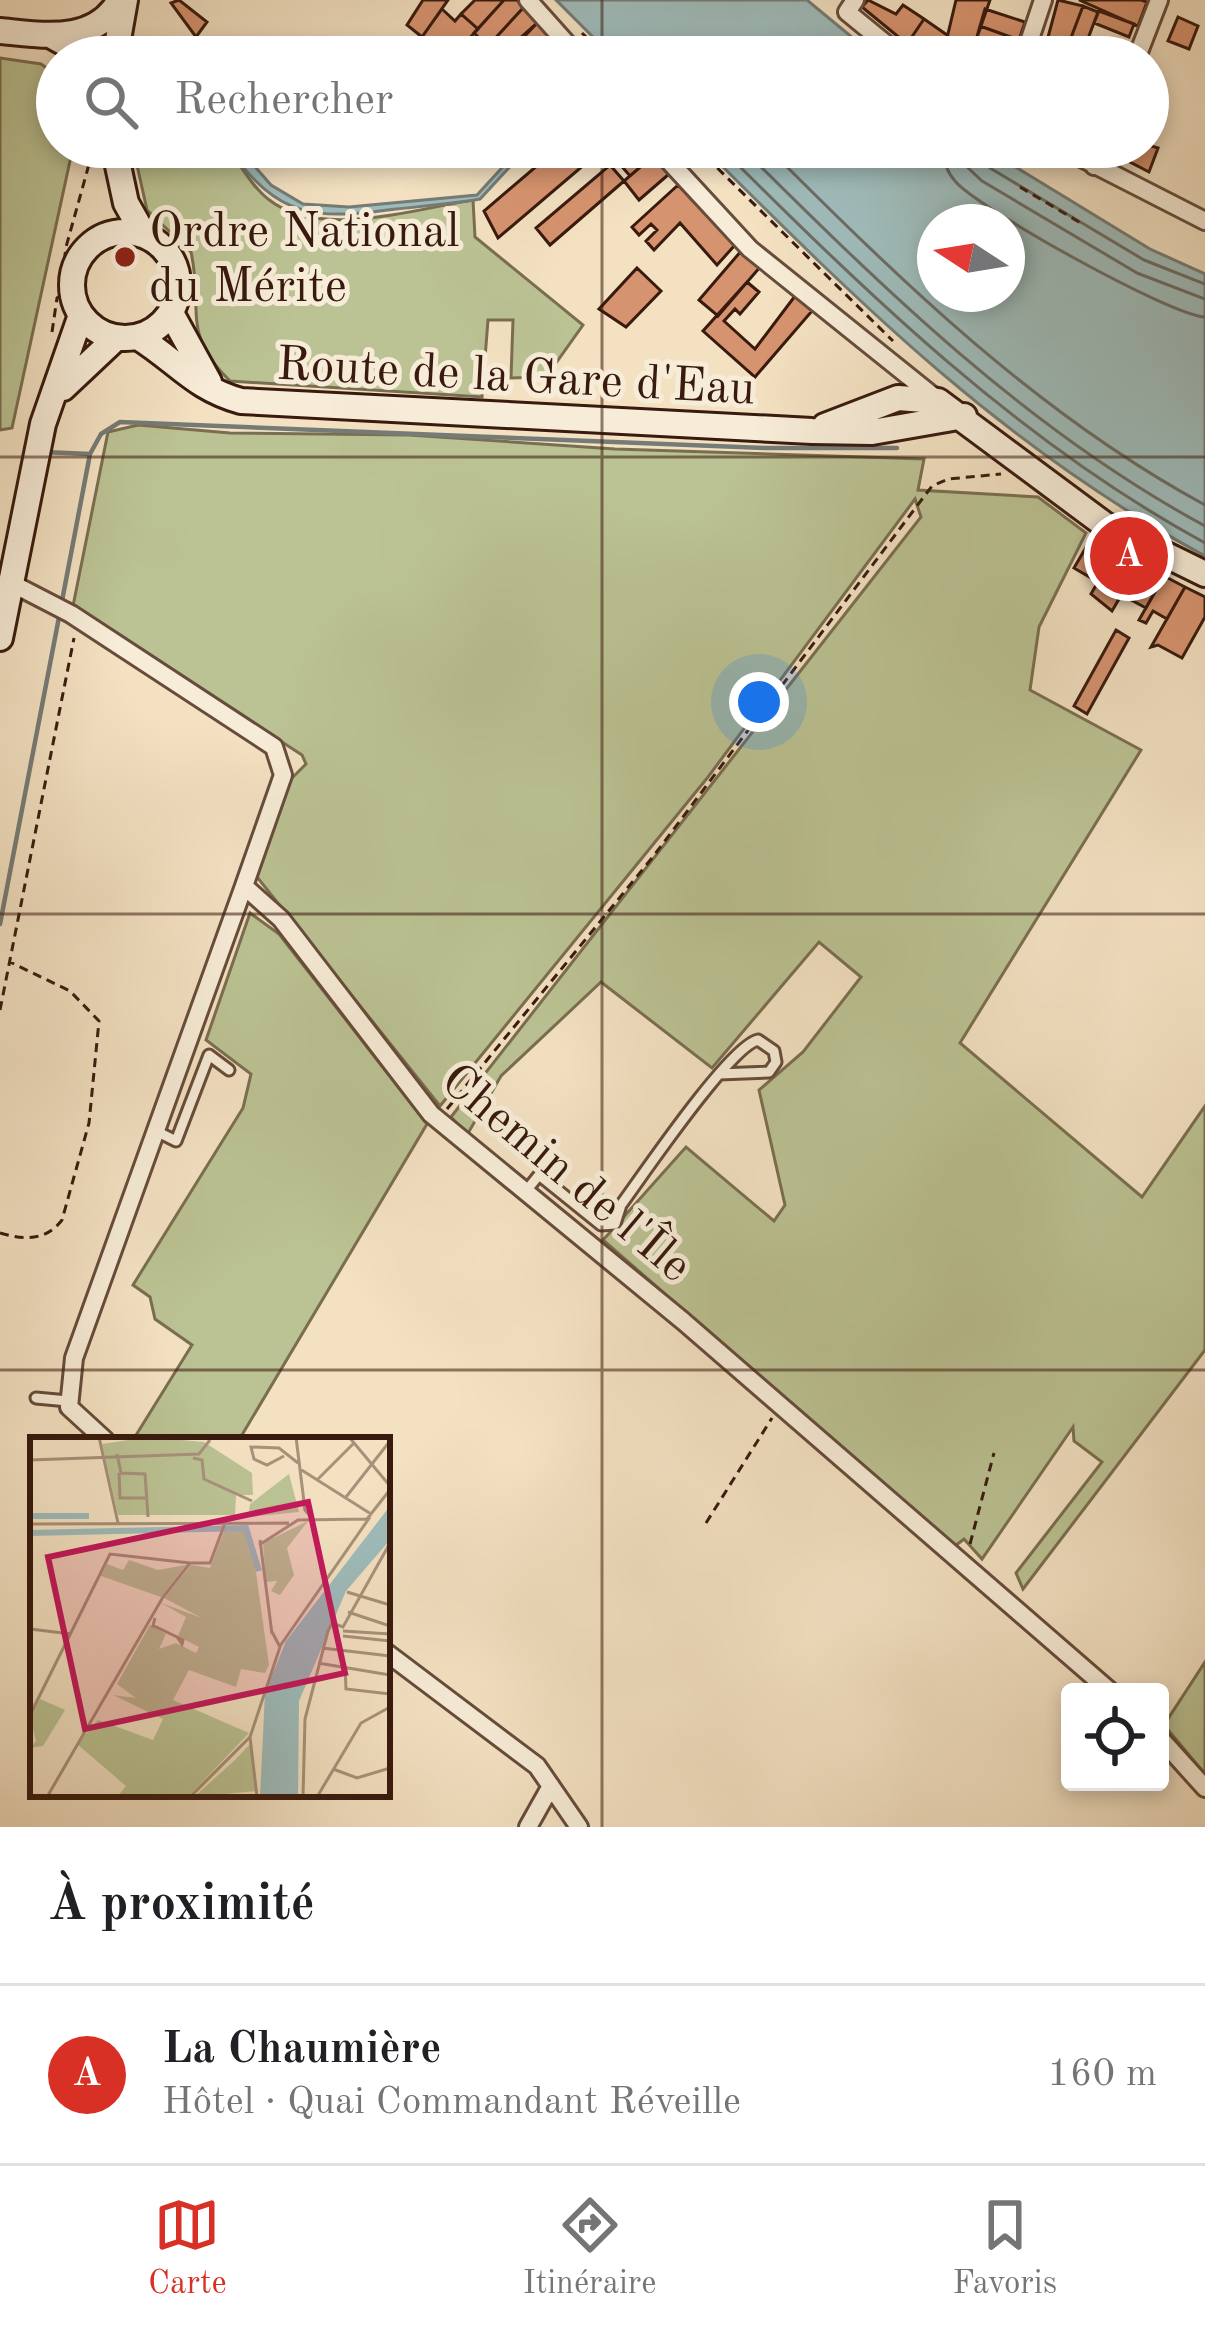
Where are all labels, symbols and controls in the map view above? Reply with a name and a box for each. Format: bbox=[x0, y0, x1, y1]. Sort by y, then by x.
search box bbox=[36, 36, 1169, 168]
icon: search bbox=[78, 69, 144, 135]
text: Rechercher bbox=[174, 79, 393, 124]
north arrow bbox=[917, 204, 1025, 312]
place label: Ordre National du Mérite bbox=[149, 209, 459, 312]
marker: Ordre National du Mérite bbox=[112, 244, 138, 270]
street label: Route de la Gare d'Eau bbox=[275, 341, 756, 415]
pin: A bbox=[1090, 511, 1168, 601]
your location bbox=[729, 672, 789, 732]
street label: Chemin de l'Île bbox=[431, 1050, 705, 1292]
inset map bbox=[30, 1437, 390, 1797]
map controls bbox=[1061, 1683, 1169, 1791]
button: locate bbox=[1061, 1683, 1169, 1791]
text: À proximité bbox=[48, 1880, 315, 1931]
text: La Chaumière bbox=[162, 2028, 441, 2073]
text: A bbox=[72, 2055, 102, 2094]
text: 160 m bbox=[1047, 2055, 1157, 2094]
text: Hôtel · Quai Commandant Réveille bbox=[162, 2083, 741, 2122]
tab: Carte bbox=[148, 2192, 227, 2305]
tab: Itinéraire bbox=[523, 2192, 657, 2305]
tab: Favoris bbox=[953, 2192, 1057, 2305]

